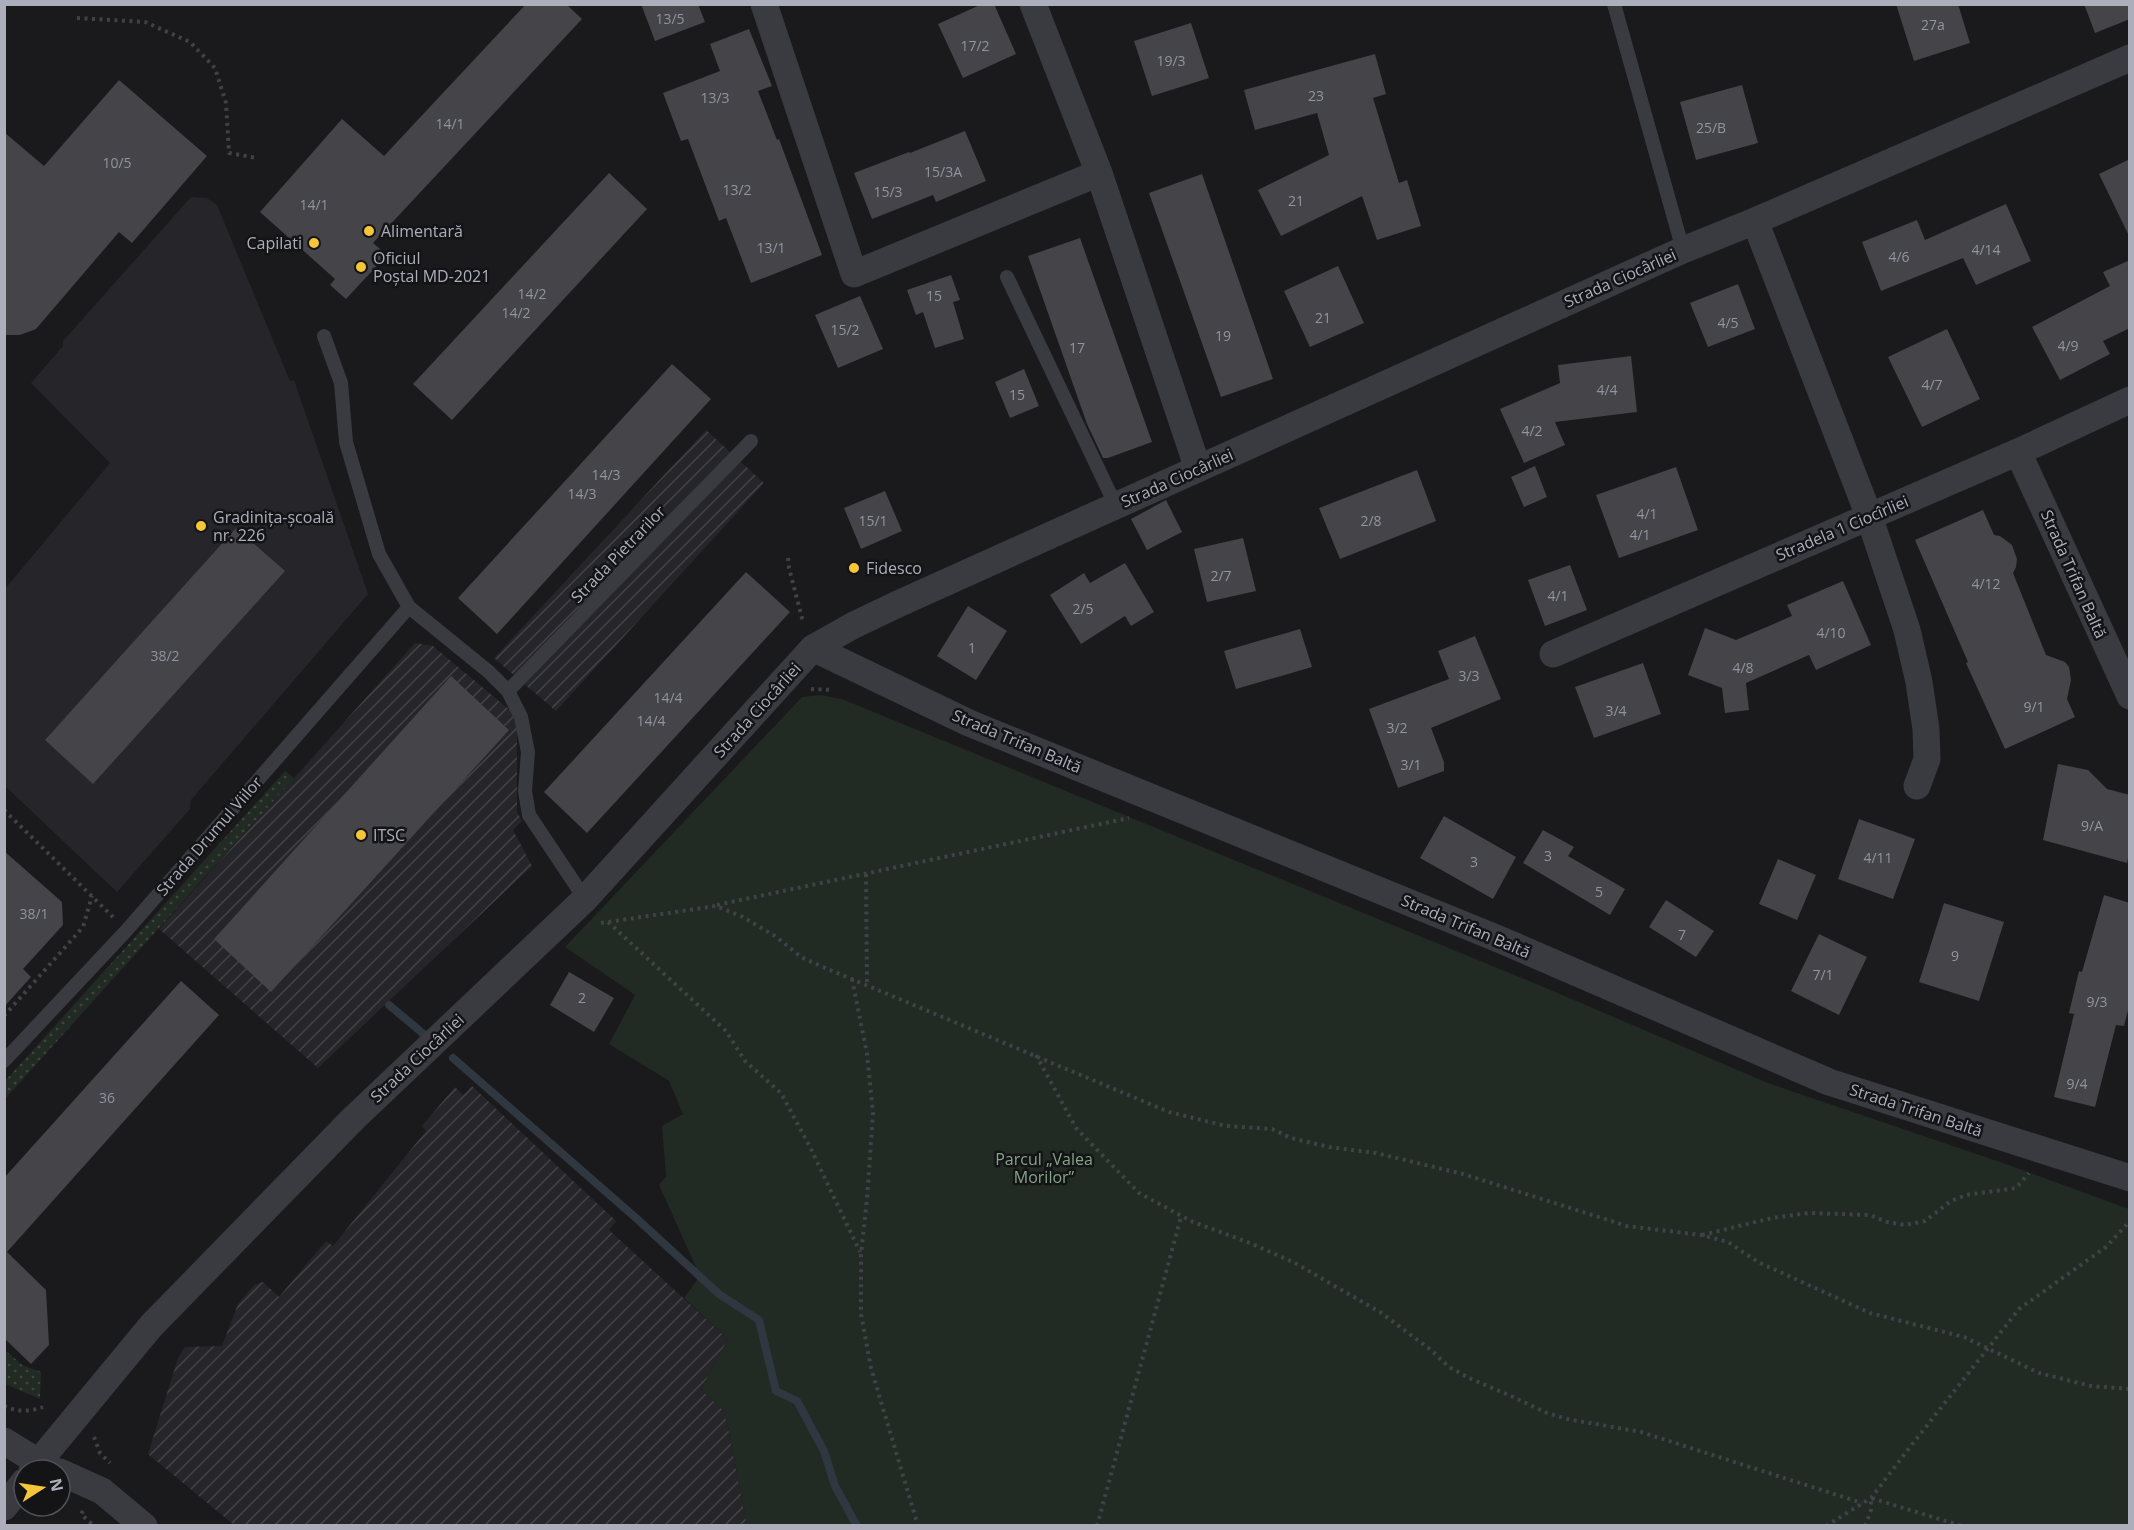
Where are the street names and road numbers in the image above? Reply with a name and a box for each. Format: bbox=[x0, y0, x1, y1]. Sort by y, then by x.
street label: Strada Ciocârliei bbox=[1560, 243, 1680, 313]
street label: Strada Ciocârliei bbox=[1117, 443, 1237, 513]
street label: Stradela 1 Ciocîrliei bbox=[1772, 490, 1912, 566]
street label: Strada Pietrarilor bbox=[566, 500, 670, 607]
street label: Strada Trifan Baltă bbox=[2036, 506, 2112, 642]
street label: Strada Ciocârliei bbox=[708, 658, 806, 762]
street label: Strada Trifan Baltă bbox=[949, 704, 1085, 778]
street label: Strada Drumul Viilor bbox=[151, 771, 267, 900]
street label: Strada Trifan Baltă bbox=[1398, 889, 1534, 963]
street label: Strada Ciocârliei bbox=[365, 1009, 469, 1107]
street label: Strada Trifan Baltă bbox=[1847, 1078, 1985, 1142]

